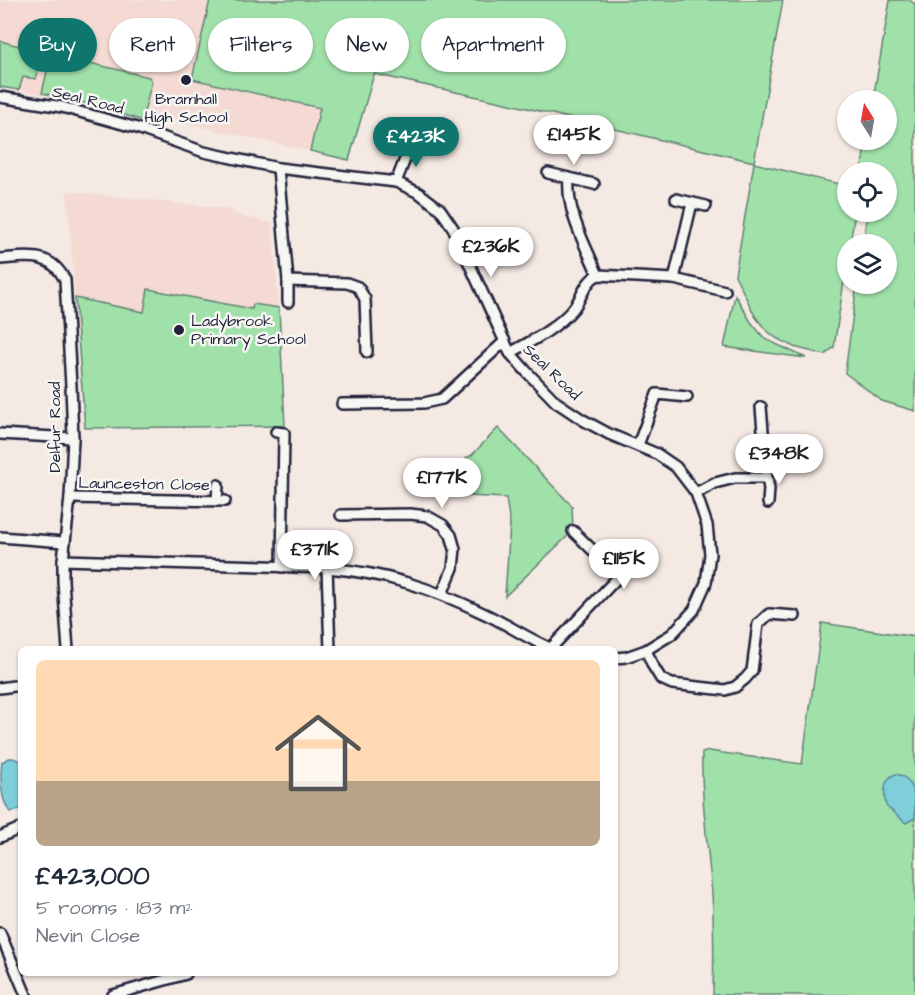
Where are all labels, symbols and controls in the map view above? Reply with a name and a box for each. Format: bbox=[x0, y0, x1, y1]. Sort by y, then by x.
chip: Buy bbox=[18, 18, 97, 72]
chip: Rent bbox=[109, 18, 196, 72]
chip: Filters bbox=[208, 18, 313, 72]
chip: New bbox=[325, 18, 409, 72]
chip: Apartment bbox=[421, 18, 566, 72]
marker: Bramhall High School bbox=[179, 73, 193, 87]
street label: Seal Road bbox=[50, 81, 126, 119]
place label: Bramhall High School bbox=[144, 88, 228, 129]
north arrow bbox=[837, 90, 897, 150]
map controls bbox=[837, 90, 897, 294]
pin: £145K bbox=[532, 115, 616, 166]
pin: £423K bbox=[374, 117, 458, 168]
text: £145K bbox=[547, 120, 601, 148]
text: £423K bbox=[387, 122, 445, 150]
button: locate bbox=[837, 162, 897, 222]
pin: £236K bbox=[449, 227, 533, 278]
text: £236K bbox=[462, 232, 520, 260]
button: layers bbox=[837, 234, 897, 294]
place label: Ladybrook Primary School bbox=[191, 310, 306, 351]
marker: Ladybrook Primary School bbox=[172, 323, 186, 337]
street label: Seal Road bbox=[518, 339, 586, 405]
street label: Delfur Road bbox=[44, 381, 66, 473]
pin: £348K bbox=[737, 434, 821, 485]
text: £348K bbox=[749, 439, 809, 467]
pin: £177K bbox=[400, 458, 484, 509]
text: £177K bbox=[417, 463, 467, 491]
street label: Launceston Close bbox=[78, 472, 210, 496]
pin: £371K bbox=[273, 530, 357, 581]
text: £371K bbox=[291, 535, 339, 563]
pin: £115K bbox=[582, 539, 666, 590]
text: £115K bbox=[603, 544, 645, 572]
icon: home bbox=[264, 699, 372, 807]
text: £423,000 bbox=[36, 858, 150, 894]
text: 5 rooms · 183 m² bbox=[36, 894, 193, 922]
text: Nevin Close bbox=[36, 922, 140, 950]

